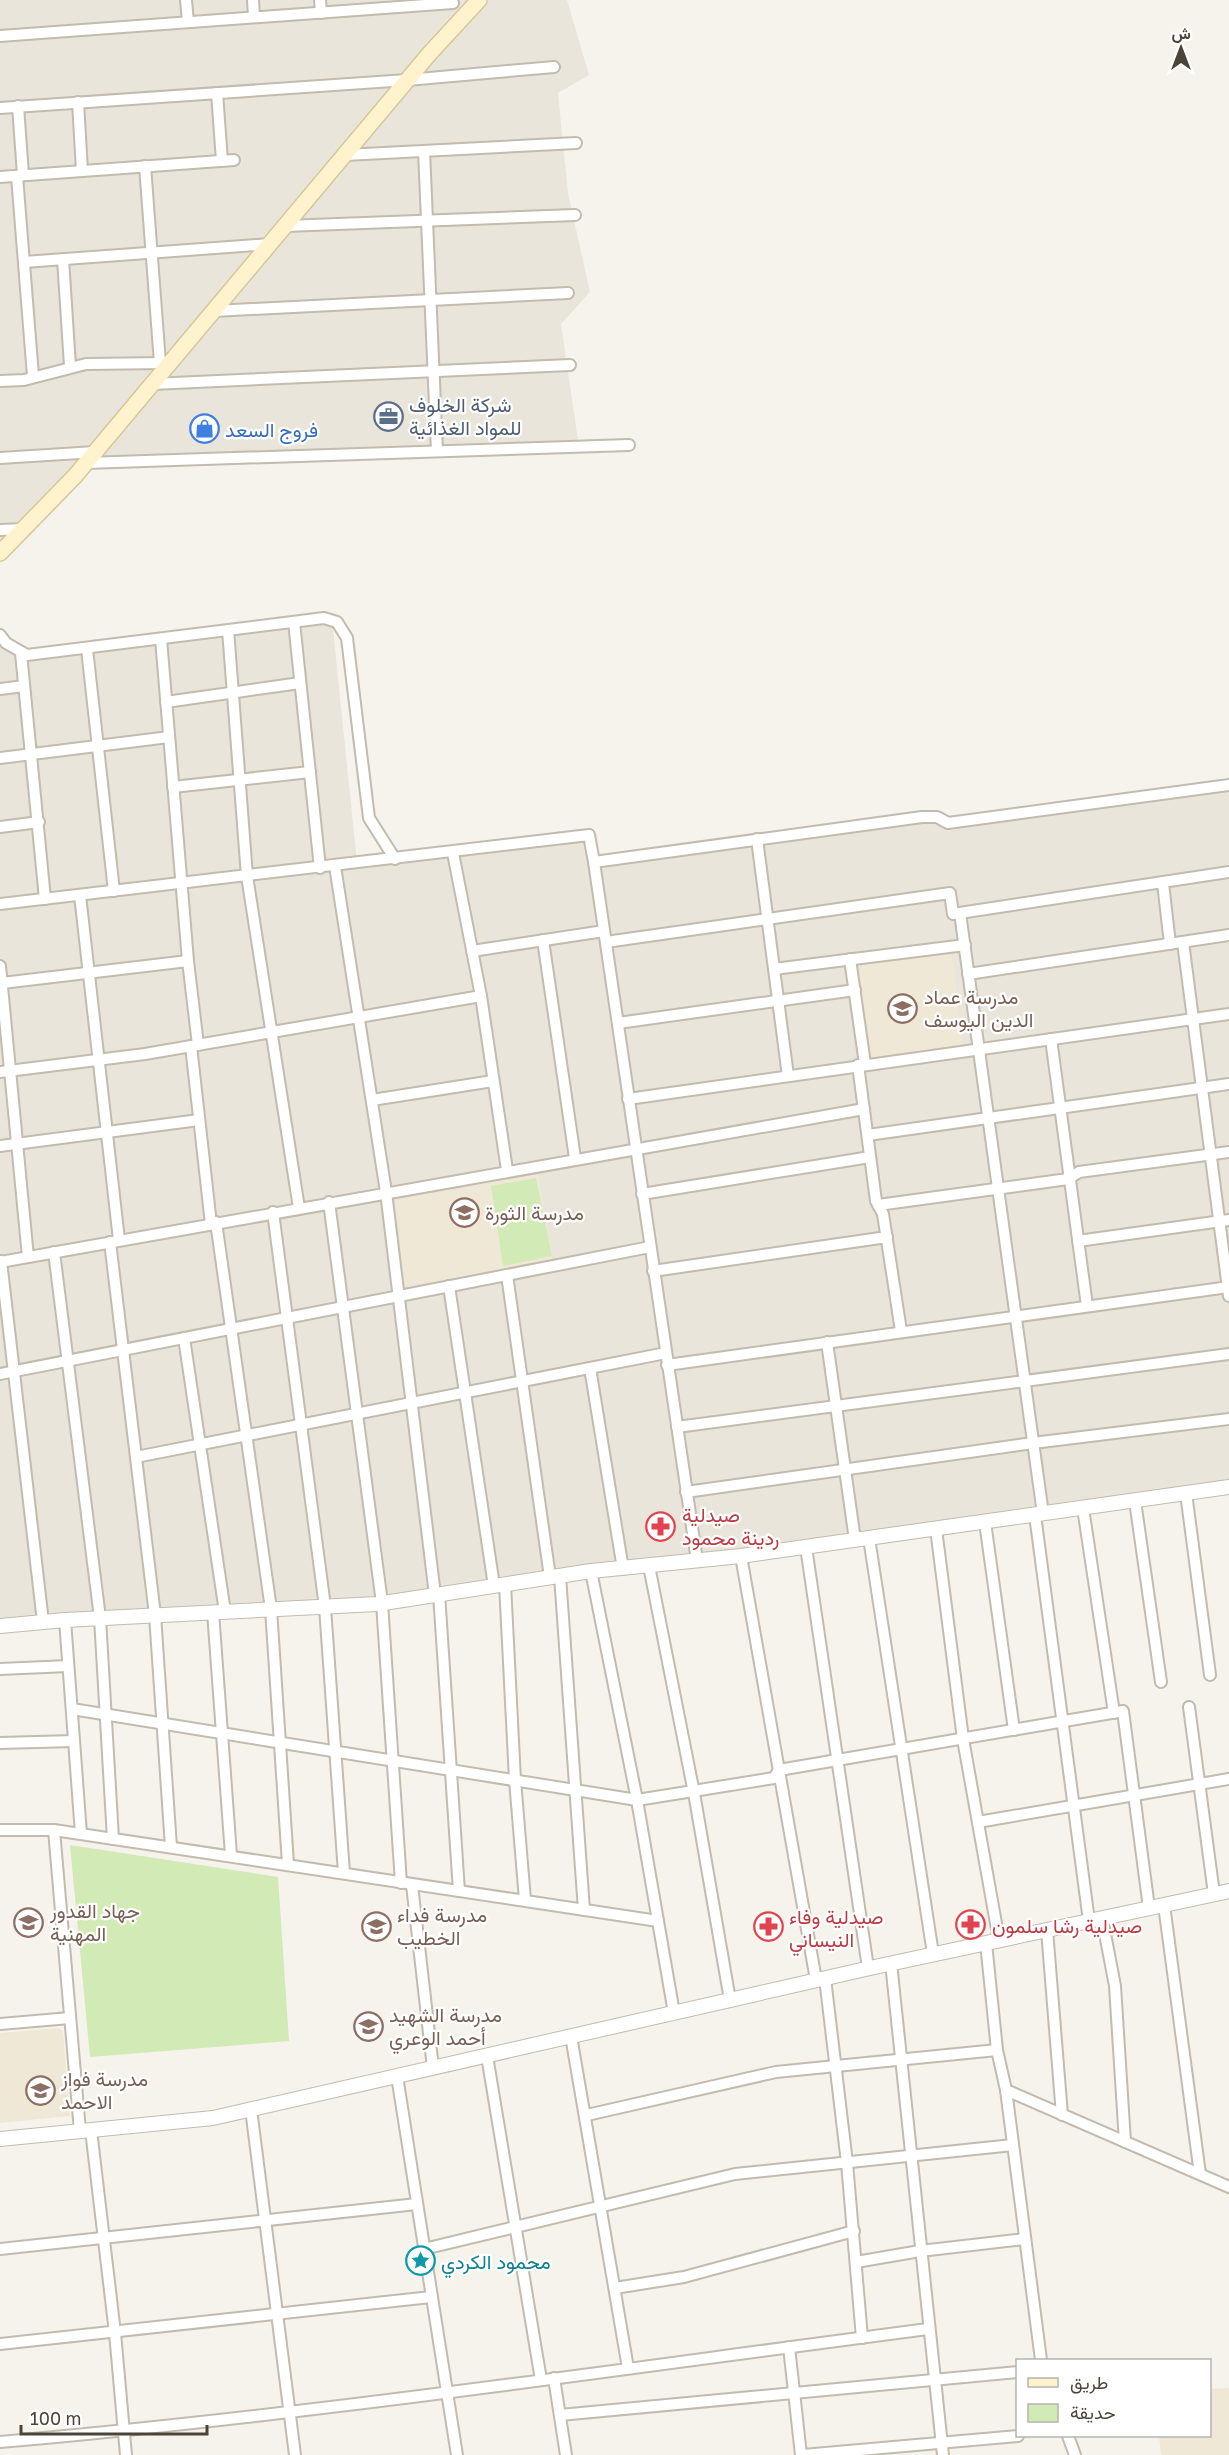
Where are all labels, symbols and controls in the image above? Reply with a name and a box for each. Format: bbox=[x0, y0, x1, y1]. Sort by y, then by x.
north arrow bbox=[1151, 18, 1211, 78]
text: ش bbox=[1171, 23, 1191, 43]
place label: شركة الخلوف للمواد الغذائية bbox=[409, 392, 522, 441]
office icon: شركة الخلوف للمواد الغذائية bbox=[372, 400, 404, 432]
shop icon: فروج السعد bbox=[188, 413, 220, 445]
place label: فروج السعد bbox=[225, 417, 318, 444]
place label: مدرسة عماد الدين اليوسف bbox=[924, 984, 1033, 1033]
school or university icon: مدرسة عماد الدين اليوسف bbox=[887, 992, 919, 1024]
school or university icon: مدرسة الثورة bbox=[448, 1196, 480, 1228]
place label: مدرسة الثورة bbox=[485, 1200, 584, 1226]
place label: صيدلية ردينة محمود bbox=[682, 1502, 779, 1551]
pharmacy icon: صيدلية ردينة محمود bbox=[645, 1510, 677, 1542]
place label: جهاد القدور المهنية bbox=[49, 1898, 140, 1947]
place label: مدرسة فداء الخطيب bbox=[397, 1902, 487, 1950]
place label: صيدلية وفاء النيساني bbox=[789, 1904, 883, 1957]
school or university icon: جهاد القدور المهنية bbox=[13, 1906, 45, 1938]
pharmacy icon: صيدلية رشا سلمون bbox=[955, 1909, 987, 1941]
school or university icon: مدرسة فداء الخطيب bbox=[360, 1910, 392, 1942]
pharmacy icon: صيدلية وفاء النيساني bbox=[752, 1911, 784, 1943]
place label: صيدلية رشا سلمون bbox=[992, 1913, 1142, 1939]
place label: مدرسة الشهيد أحمد الوعري bbox=[389, 2002, 502, 2055]
school or university icon: مدرسة الشهيد أحمد الوعري bbox=[352, 2010, 384, 2042]
place label: مدرسة فواز الاحمد bbox=[60, 2066, 148, 2113]
school or university icon: مدرسة فواز الاحمد bbox=[24, 2074, 56, 2106]
place icon: محمود الكردي bbox=[404, 2245, 436, 2277]
place label: محمود الكردي bbox=[441, 2249, 551, 2279]
legend bbox=[1016, 2359, 1211, 2437]
text: طريق bbox=[1070, 2371, 1108, 2394]
scale bar bbox=[21, 2398, 207, 2436]
text: حديقة bbox=[1070, 2401, 1116, 2423]
text: 100 m bbox=[30, 2407, 81, 2429]

